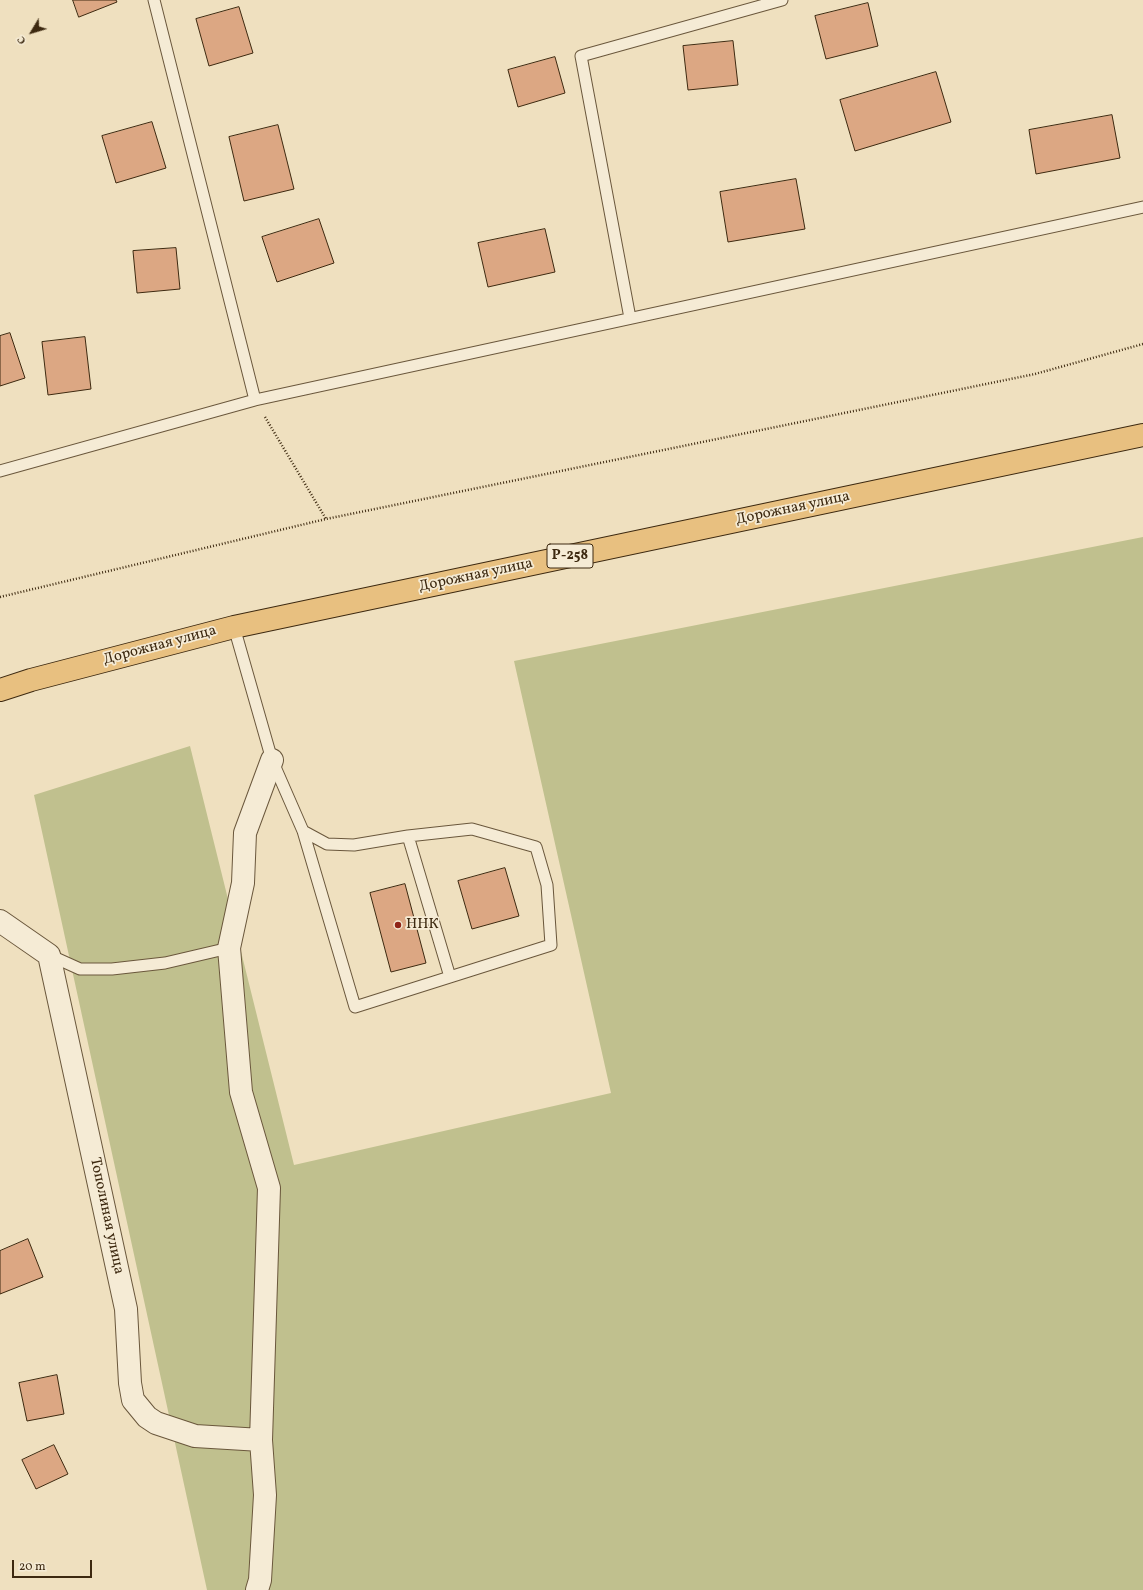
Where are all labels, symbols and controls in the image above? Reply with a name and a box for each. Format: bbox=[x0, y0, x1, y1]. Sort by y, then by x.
north arrow bbox=[12, 12, 52, 52]
text: С bbox=[14, 32, 30, 47]
street label: Дорожная улица bbox=[734, 488, 852, 530]
road number: Р-258 bbox=[547, 544, 593, 568]
street label: Дорожная улица bbox=[417, 555, 535, 597]
street label: Дорожная улица bbox=[102, 622, 218, 670]
place label: ННК bbox=[406, 916, 439, 934]
marker: ННК bbox=[393, 920, 403, 930]
street label: Тополиная улица bbox=[85, 1156, 127, 1276]
scale bar bbox=[14, 1552, 94, 1578]
text: 20 m bbox=[19, 1559, 46, 1575]

